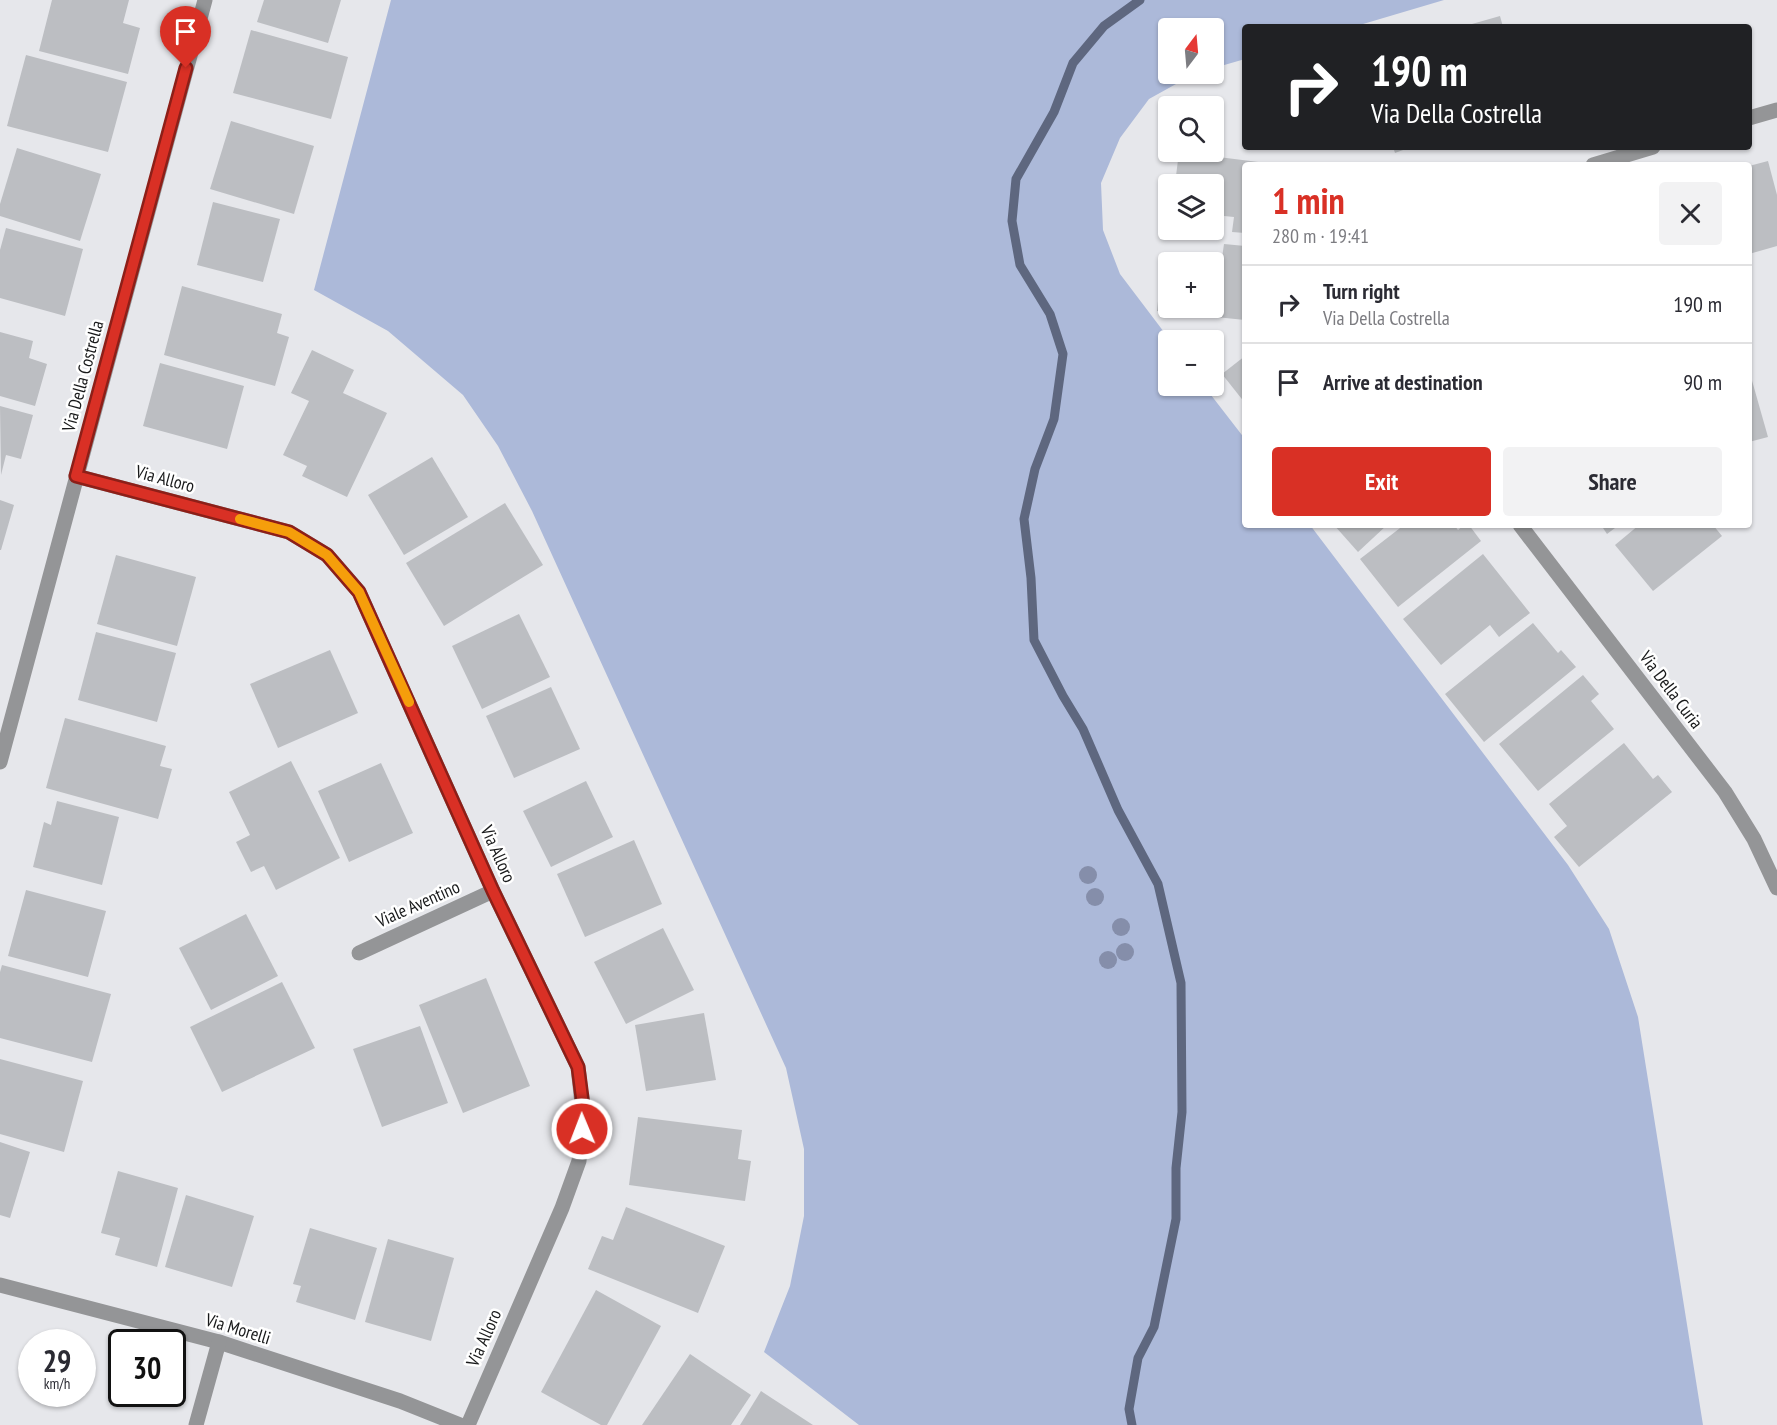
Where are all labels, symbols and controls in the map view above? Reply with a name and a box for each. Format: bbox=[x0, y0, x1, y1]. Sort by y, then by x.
pin bbox=[160, 6, 211, 68]
icon: arrive bbox=[169, 15, 202, 48]
north arrow bbox=[1158, 18, 1224, 84]
map controls bbox=[1158, 18, 1224, 396]
text: 190 m bbox=[1371, 43, 1468, 98]
icon: right bbox=[1272, 48, 1350, 126]
button: search bbox=[1158, 96, 1224, 162]
text: Via Della Costrella bbox=[1371, 96, 1542, 130]
button: layers bbox=[1158, 174, 1224, 240]
text: 1 min bbox=[1272, 177, 1345, 224]
button: close bbox=[1659, 182, 1722, 245]
text: 280 m · 19:41 bbox=[1272, 223, 1369, 249]
button: + bbox=[1158, 252, 1224, 318]
text: Turn right bbox=[1323, 277, 1400, 305]
icon: right bbox=[1272, 288, 1305, 321]
text: 190 m bbox=[1673, 290, 1722, 318]
text: Via Della Costrella bbox=[1323, 305, 1450, 331]
street label: Via Della Costrella bbox=[56, 318, 108, 435]
button: − bbox=[1158, 330, 1224, 396]
icon: arrive bbox=[1272, 366, 1305, 399]
text: Arrive at destination bbox=[1323, 368, 1483, 396]
text: 90 m bbox=[1683, 368, 1722, 396]
button: Exit bbox=[1272, 447, 1491, 516]
button: Share bbox=[1503, 447, 1722, 516]
street label: Via Alloro bbox=[132, 459, 197, 497]
street label: Via Della Curia bbox=[1634, 645, 1708, 733]
street label: Via Alloro bbox=[475, 821, 521, 886]
street label: Viale Aventino bbox=[371, 875, 463, 933]
position arrow bbox=[550, 1097, 614, 1161]
street label: Via Alloro bbox=[460, 1305, 506, 1371]
street label: Via Morelli bbox=[202, 1307, 274, 1349]
speed limit sign: 30 bbox=[108, 1329, 186, 1407]
text: 29 bbox=[43, 1341, 71, 1380]
text: km/h bbox=[44, 1374, 70, 1393]

